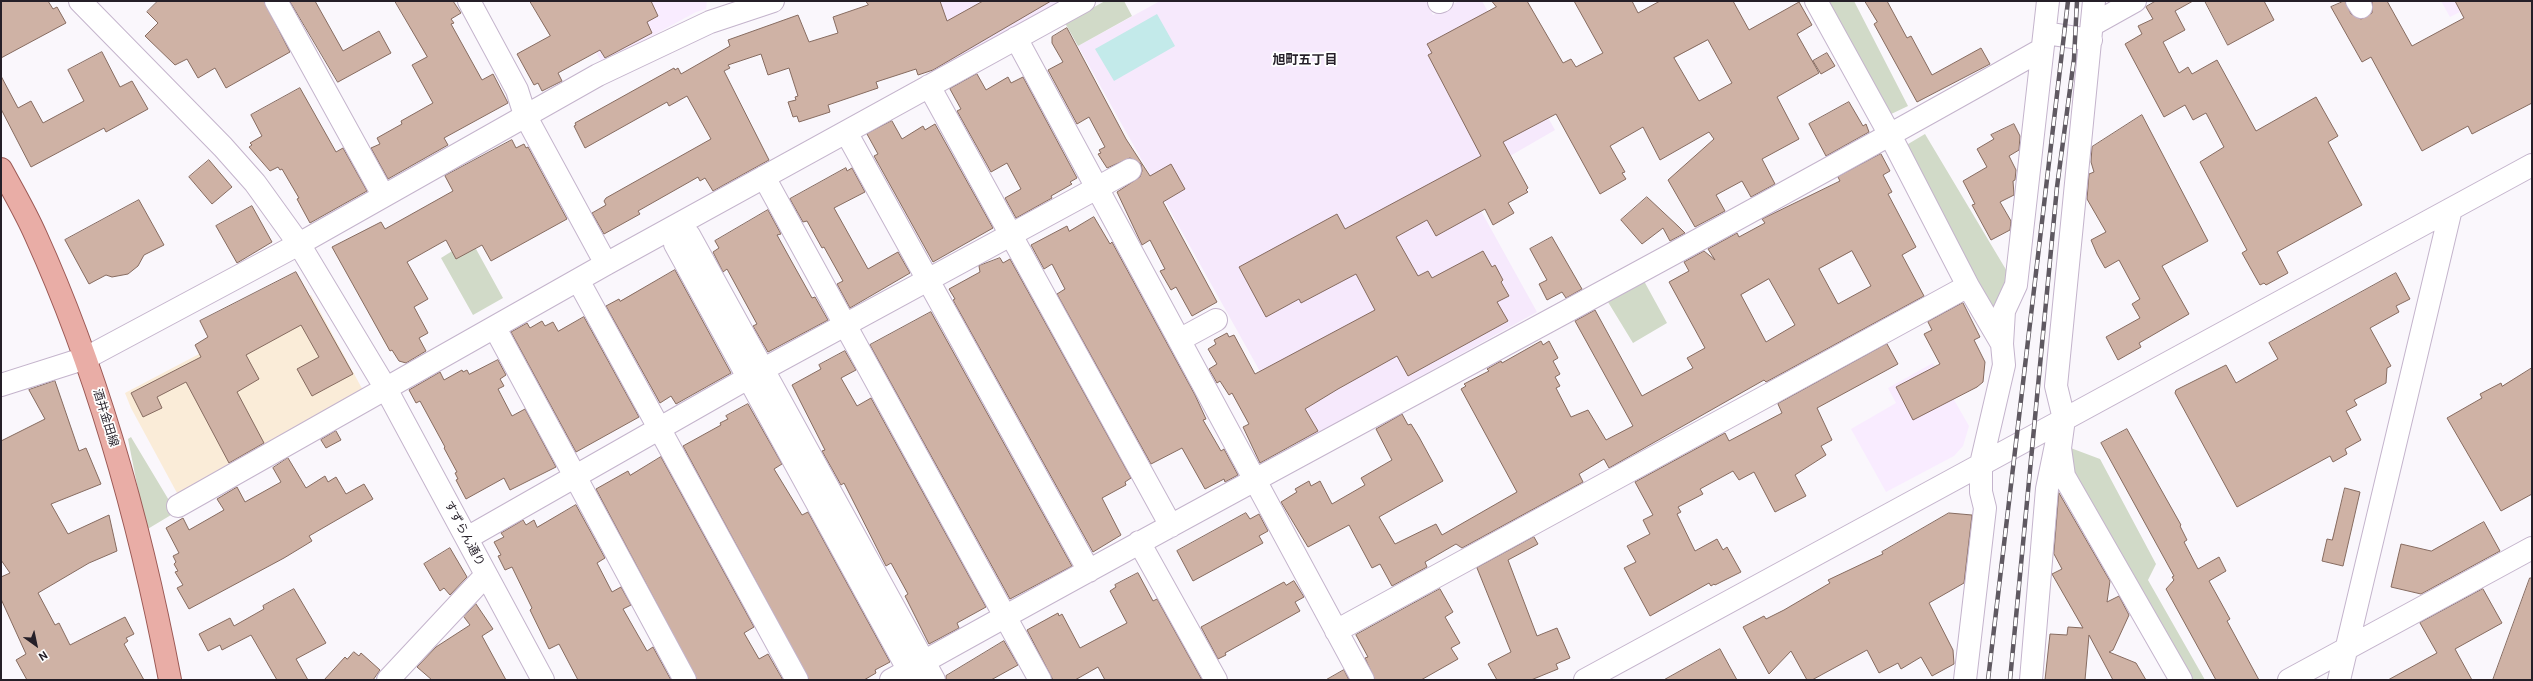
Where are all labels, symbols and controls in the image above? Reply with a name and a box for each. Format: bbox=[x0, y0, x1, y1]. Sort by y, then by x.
district label: 旭町五丁目 bbox=[1273, 53, 1337, 69]
street label: 酒井金田線 bbox=[89, 387, 121, 449]
street label: すずらん通り bbox=[441, 499, 487, 569]
north arrow bbox=[16, 625, 56, 665]
text: N bbox=[36, 648, 50, 663]

